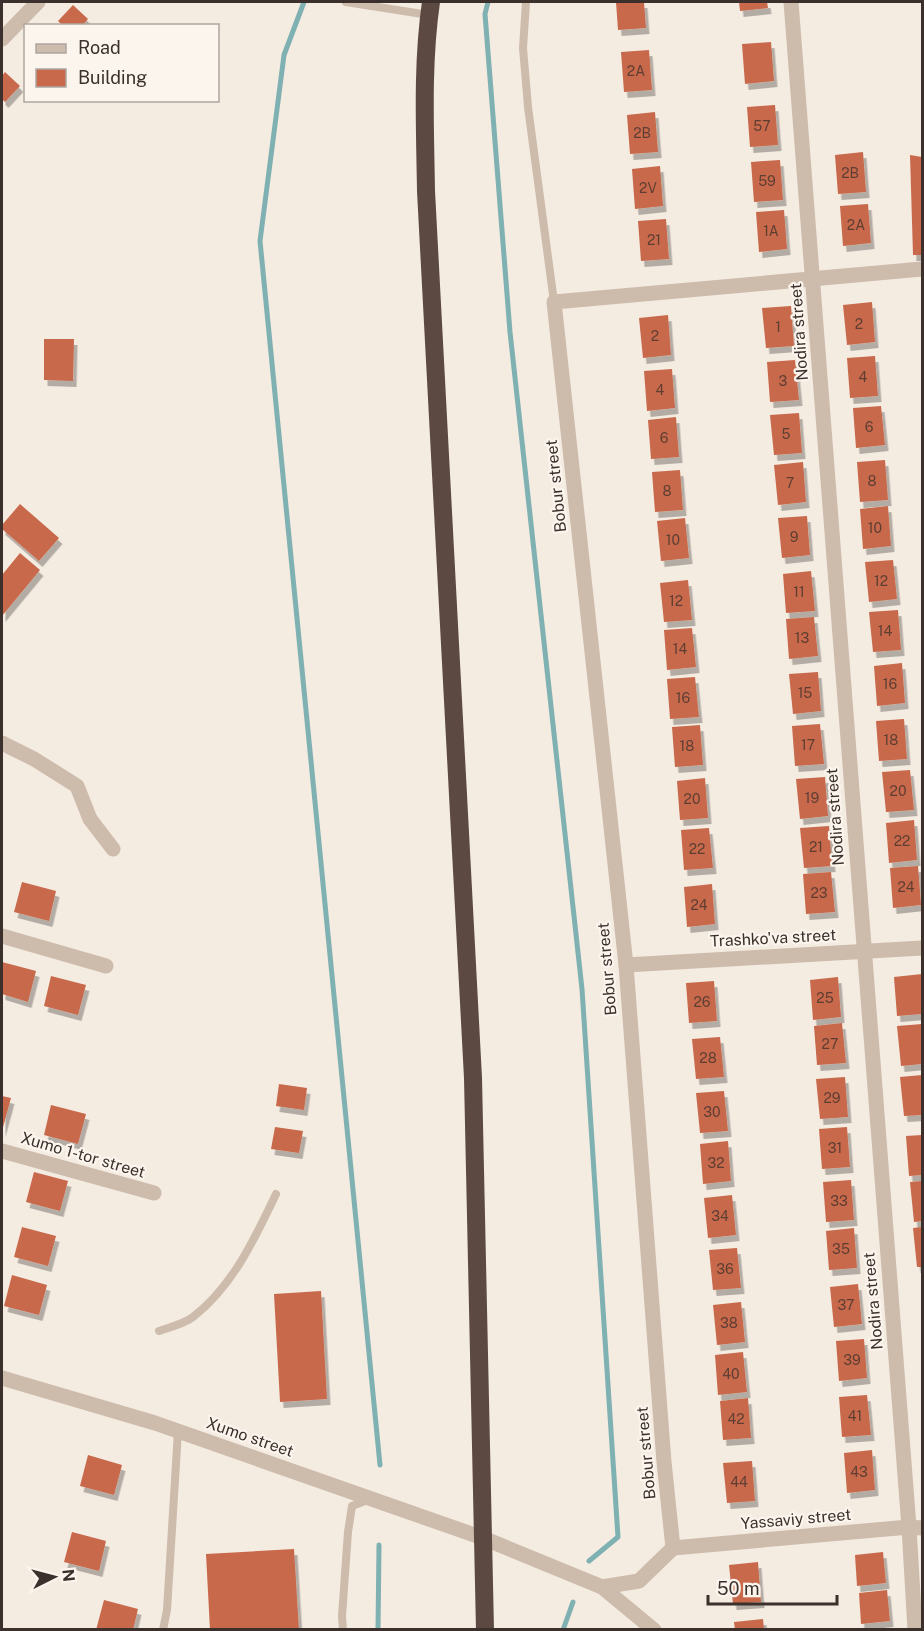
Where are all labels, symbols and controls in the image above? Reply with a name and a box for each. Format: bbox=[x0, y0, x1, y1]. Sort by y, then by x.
legend bbox=[24, 24, 219, 102]
text: Road bbox=[78, 37, 121, 58]
house number: 2A bbox=[627, 63, 645, 79]
text: Building bbox=[78, 67, 147, 88]
house number: 57 bbox=[753, 118, 771, 134]
house number: 2B bbox=[633, 125, 651, 141]
house number: 2B bbox=[841, 165, 859, 181]
house number: 59 bbox=[758, 173, 776, 189]
house number: 2V bbox=[639, 180, 657, 196]
house number: 2A bbox=[847, 217, 865, 233]
house number: 1A bbox=[763, 223, 779, 239]
house number: 21 bbox=[647, 232, 661, 248]
street label: Nodira street bbox=[786, 283, 812, 381]
house number: 2 bbox=[855, 316, 863, 332]
house number: 1 bbox=[775, 319, 781, 335]
house number: 2 bbox=[651, 328, 659, 344]
house number: 4 bbox=[859, 369, 868, 385]
house number: 3 bbox=[779, 373, 788, 389]
house number: 4 bbox=[656, 382, 665, 398]
house number: 6 bbox=[865, 419, 874, 435]
house number: 5 bbox=[782, 426, 791, 442]
house number: 6 bbox=[660, 430, 669, 446]
street label: Bobur street bbox=[542, 439, 570, 533]
house number: 8 bbox=[867, 473, 877, 489]
house number: 7 bbox=[786, 475, 794, 491]
house number: 8 bbox=[662, 483, 672, 499]
house number: 10 bbox=[868, 520, 882, 536]
house number: 9 bbox=[790, 529, 799, 545]
house number: 10 bbox=[666, 532, 680, 548]
house number: 12 bbox=[874, 573, 888, 589]
house number: 11 bbox=[793, 584, 805, 600]
house number: 12 bbox=[669, 593, 683, 609]
house number: 14 bbox=[878, 623, 892, 639]
house number: 13 bbox=[795, 630, 809, 646]
house number: 14 bbox=[673, 641, 687, 657]
house number: 16 bbox=[883, 676, 897, 692]
house number: 15 bbox=[798, 685, 812, 701]
house number: 16 bbox=[676, 690, 690, 706]
house number: 18 bbox=[884, 732, 898, 748]
house number: 17 bbox=[801, 737, 815, 753]
house number: 18 bbox=[680, 738, 694, 754]
street label: Nodira street bbox=[822, 768, 848, 866]
house number: 20 bbox=[890, 783, 906, 799]
house number: 19 bbox=[805, 790, 819, 806]
house number: 20 bbox=[684, 791, 700, 807]
house number: 22 bbox=[894, 833, 910, 849]
house number: 21 bbox=[809, 839, 823, 855]
house number: 22 bbox=[689, 841, 705, 857]
house number: 24 bbox=[897, 879, 915, 895]
house number: 23 bbox=[810, 885, 828, 901]
house number: 24 bbox=[690, 897, 708, 913]
street label: Bobur street bbox=[593, 922, 621, 1016]
street label: Trashko'va street bbox=[709, 925, 837, 951]
house number: 25 bbox=[816, 990, 834, 1006]
house number: 26 bbox=[693, 994, 711, 1010]
house number: 27 bbox=[822, 1036, 838, 1052]
house number: 28 bbox=[699, 1050, 717, 1066]
house number: 29 bbox=[823, 1090, 841, 1106]
house number: 30 bbox=[703, 1104, 721, 1120]
street label: Xumo 1-tor street bbox=[19, 1128, 147, 1182]
house number: 31 bbox=[828, 1140, 842, 1156]
house number: 32 bbox=[707, 1155, 725, 1171]
house number: 33 bbox=[830, 1193, 848, 1209]
house number: 34 bbox=[711, 1208, 729, 1224]
house number: 35 bbox=[832, 1241, 850, 1257]
street label: Nodira street bbox=[859, 1252, 887, 1350]
house number: 36 bbox=[716, 1261, 734, 1277]
house number: 37 bbox=[838, 1297, 854, 1313]
house number: 38 bbox=[720, 1315, 738, 1331]
house number: 39 bbox=[843, 1352, 861, 1368]
house number: 40 bbox=[722, 1366, 740, 1382]
street label: Bobur street bbox=[632, 1406, 660, 1500]
house number: 41 bbox=[848, 1408, 862, 1424]
house number: 42 bbox=[727, 1411, 745, 1427]
street label: Xumo street bbox=[204, 1413, 296, 1461]
house number: 43 bbox=[850, 1464, 868, 1480]
house number: 44 bbox=[730, 1474, 748, 1490]
street label: Yassaviy street bbox=[740, 1505, 852, 1533]
north arrow bbox=[24, 1547, 84, 1607]
text: N bbox=[58, 1568, 79, 1583]
scale bar bbox=[708, 1568, 837, 1606]
text: 50 m bbox=[717, 1578, 760, 1599]

